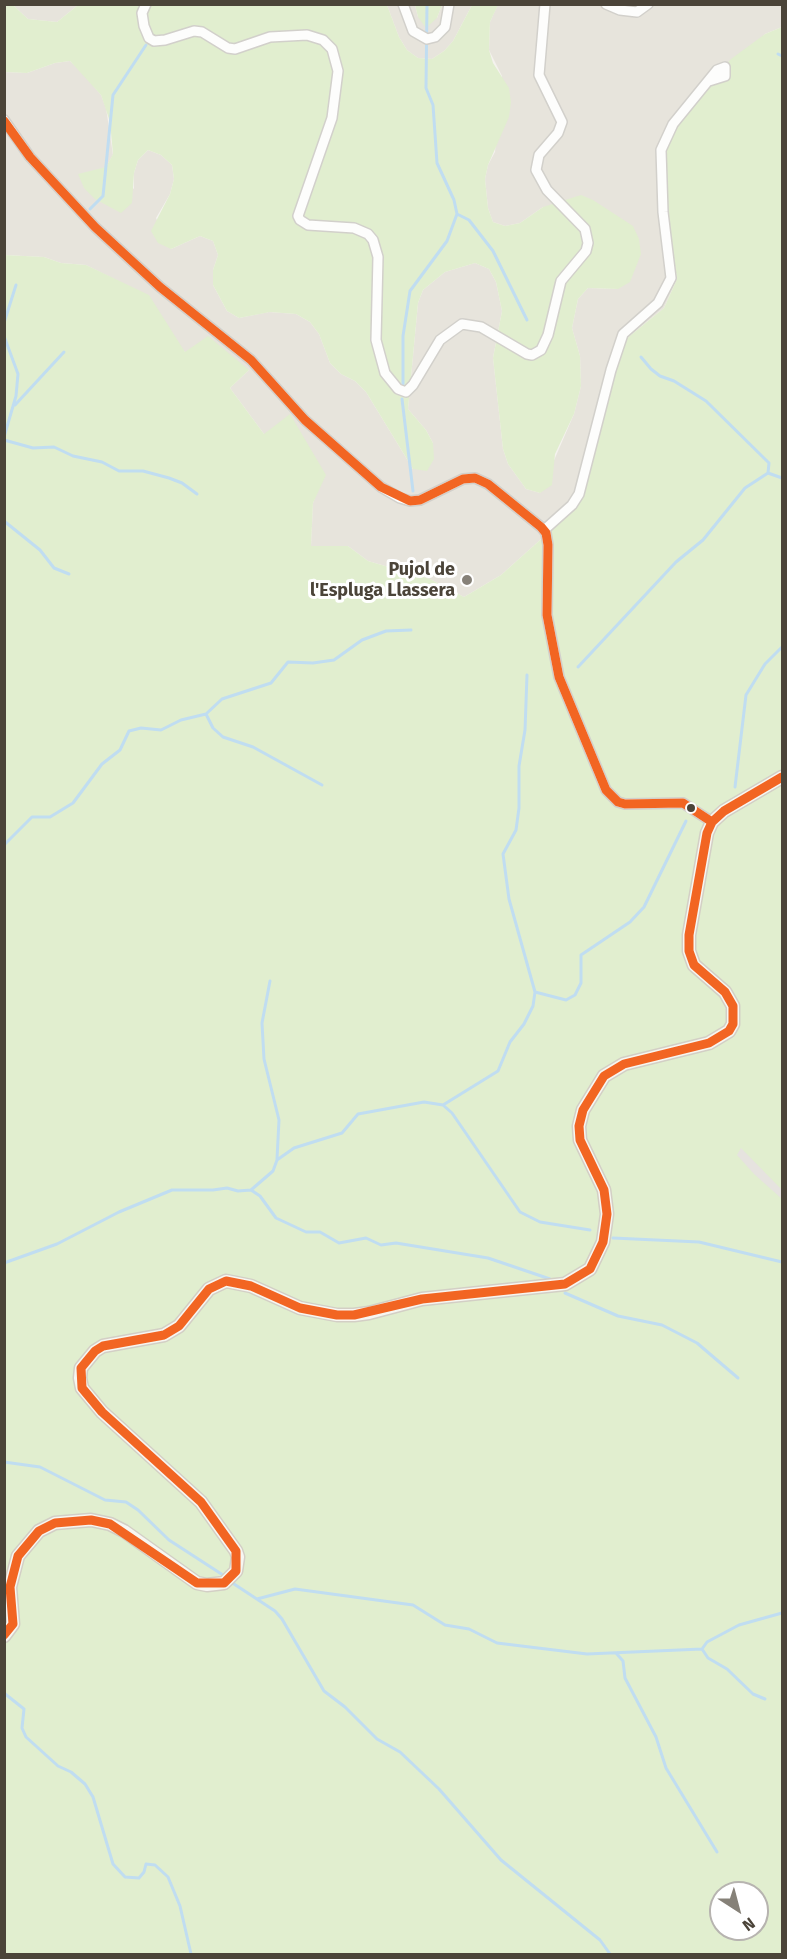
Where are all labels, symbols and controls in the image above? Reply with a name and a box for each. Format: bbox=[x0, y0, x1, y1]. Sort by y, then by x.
place label: Pujol de l'Espluga Llassera bbox=[310, 559, 455, 602]
marker: Pujol de l'Espluga Llassera bbox=[460, 573, 474, 587]
unlabelled marker bbox=[685, 802, 697, 814]
north arrow bbox=[709, 1881, 769, 1941]
text: N bbox=[739, 1914, 759, 1935]

